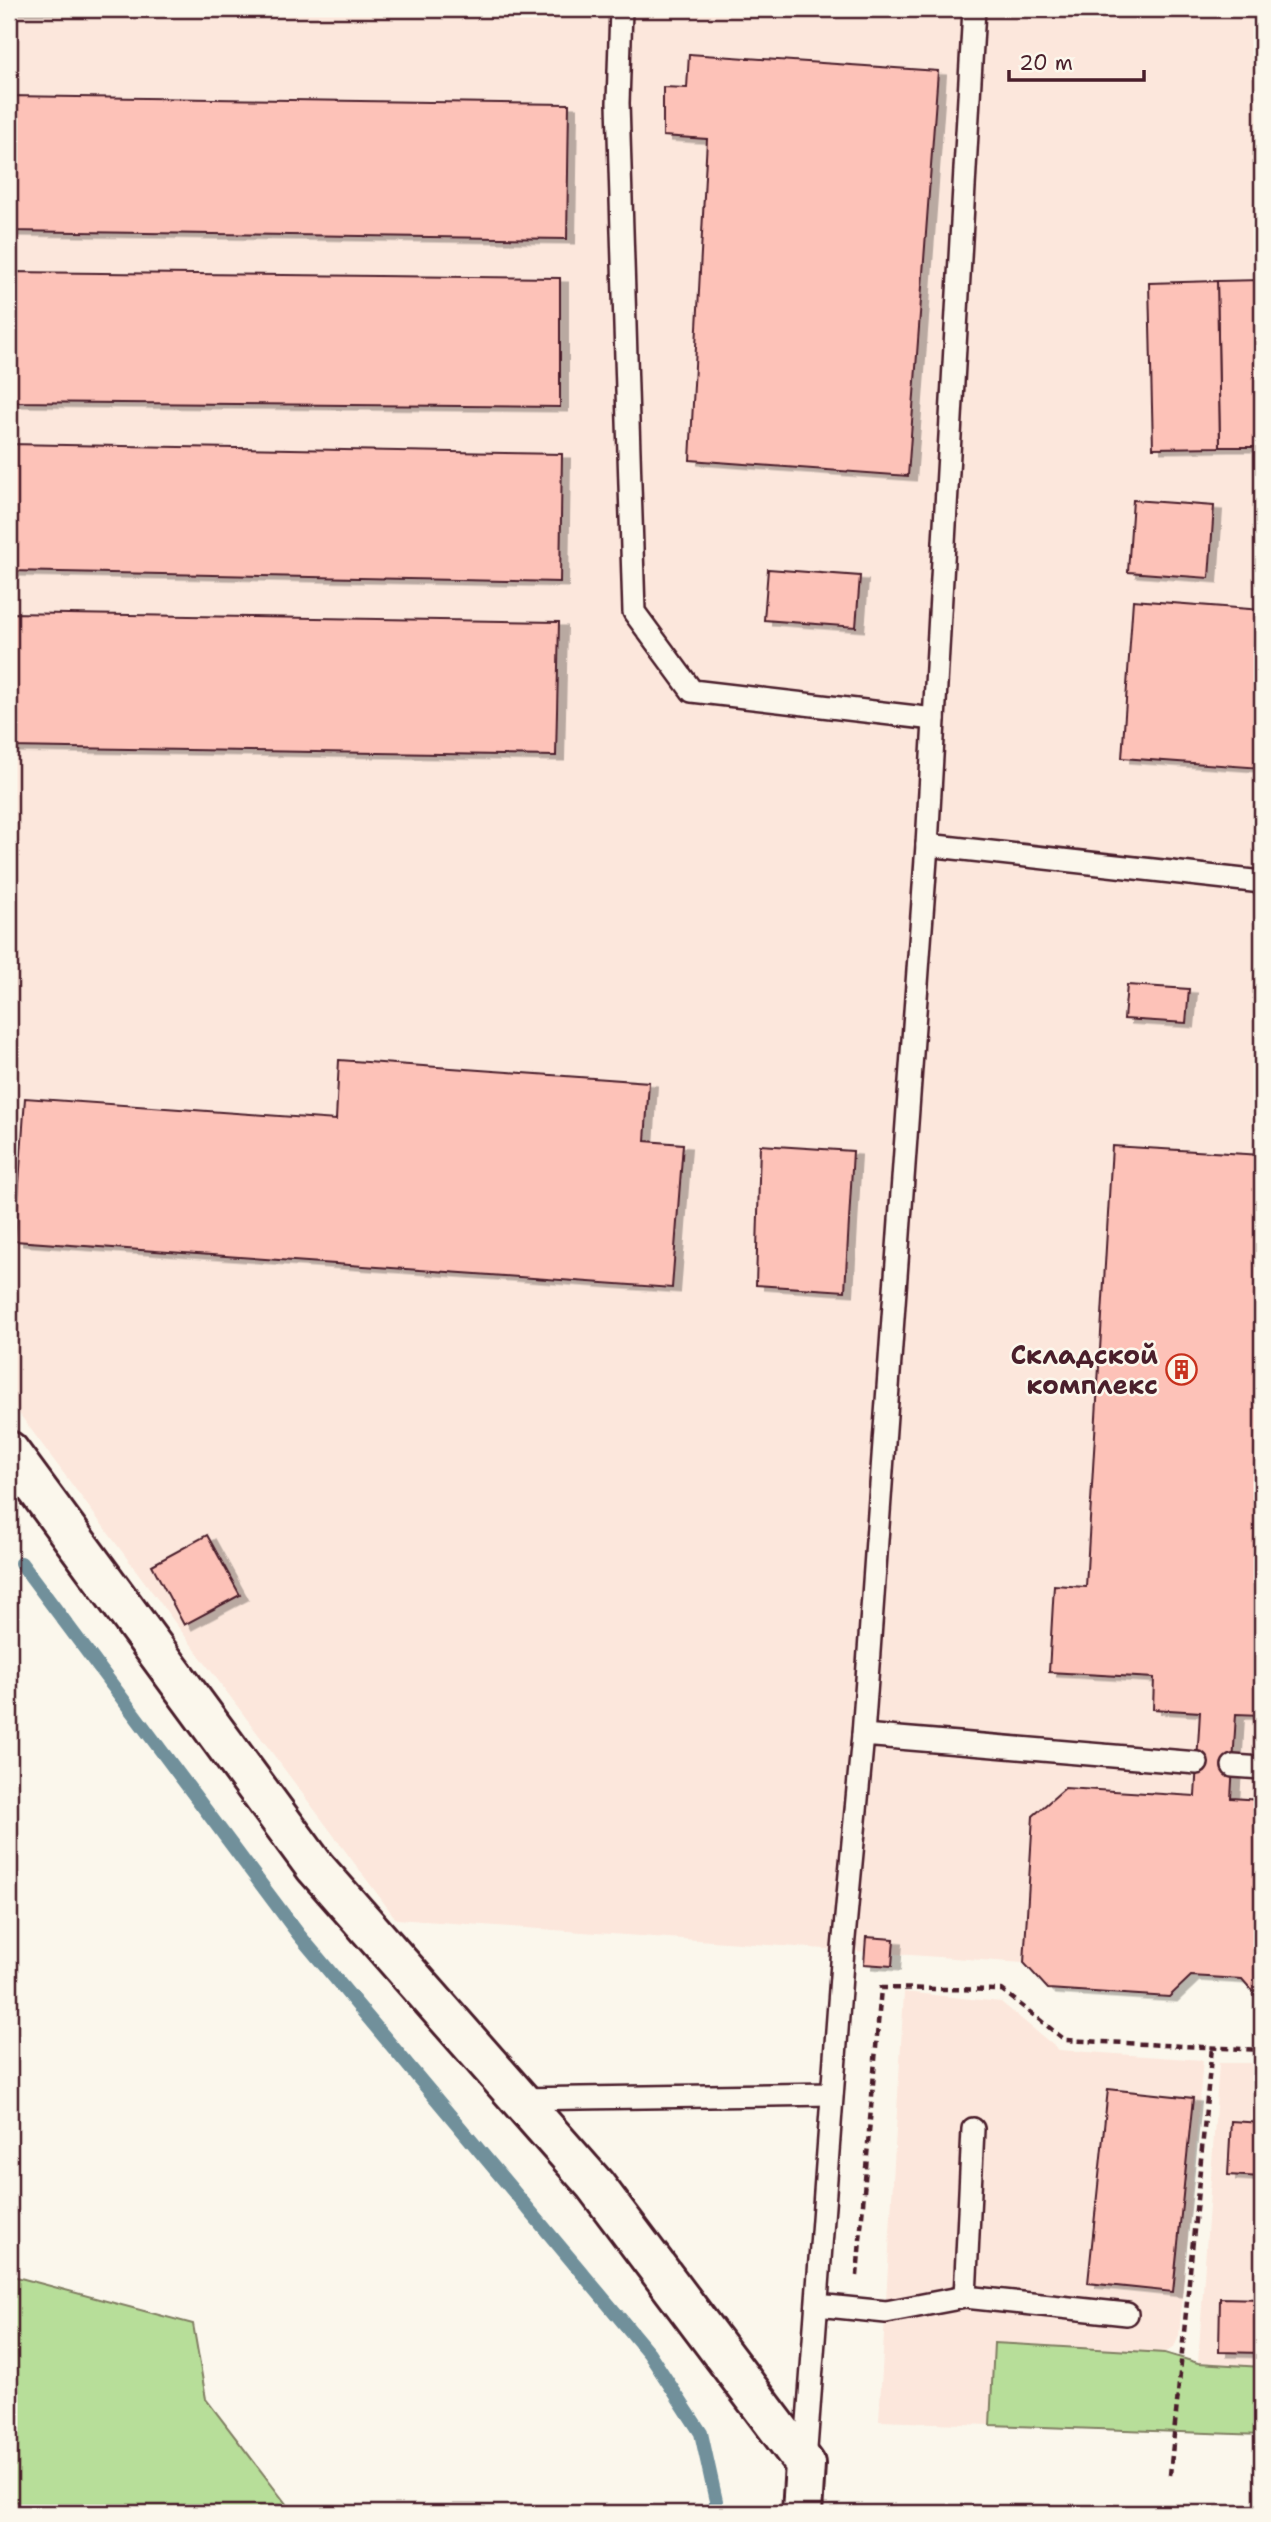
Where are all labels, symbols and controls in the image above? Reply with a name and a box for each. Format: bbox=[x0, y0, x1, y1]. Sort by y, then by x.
scale bar bbox=[1009, 38, 1143, 82]
text: 20 m bbox=[1019, 49, 1073, 77]
place label: Складской комплекс bbox=[1010, 1337, 1158, 1402]
building icon: Складской комплекс bbox=[1164, 1353, 1198, 1387]

